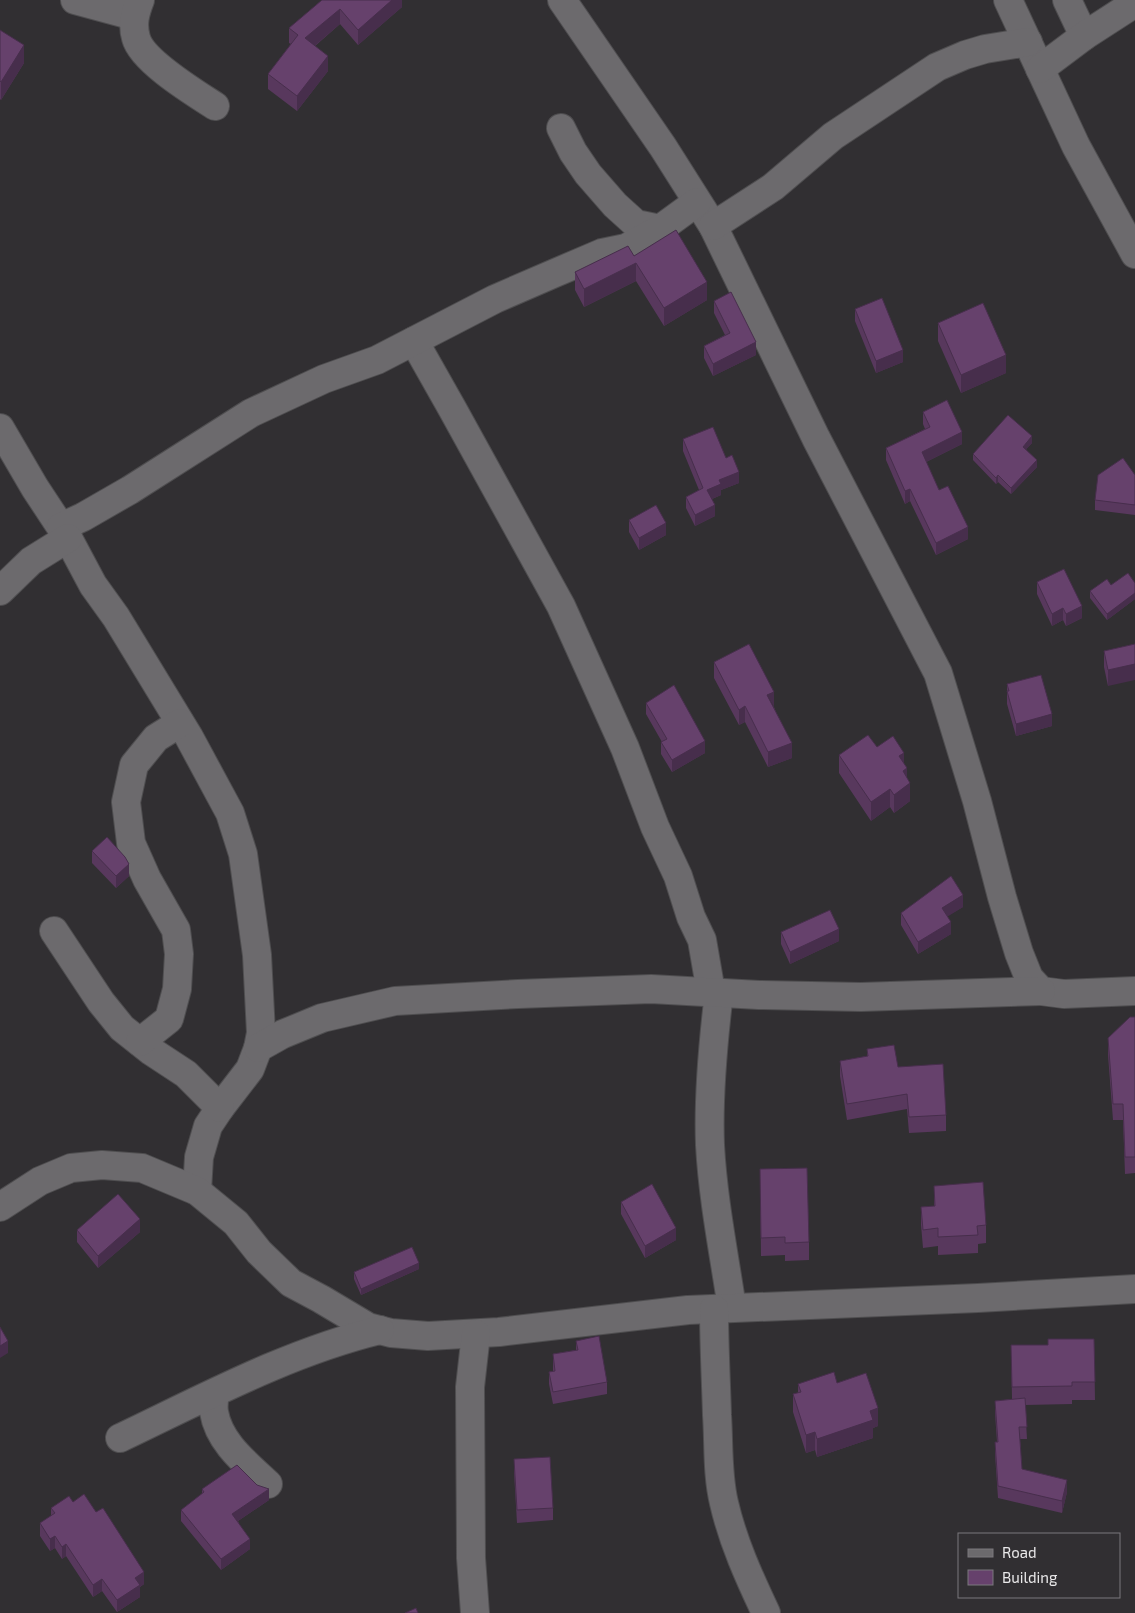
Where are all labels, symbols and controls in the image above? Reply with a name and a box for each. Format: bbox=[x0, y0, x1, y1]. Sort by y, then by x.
legend bbox=[958, 1533, 1120, 1598]
text: Road bbox=[1002, 1543, 1037, 1561]
text: Building bbox=[1002, 1568, 1058, 1586]

